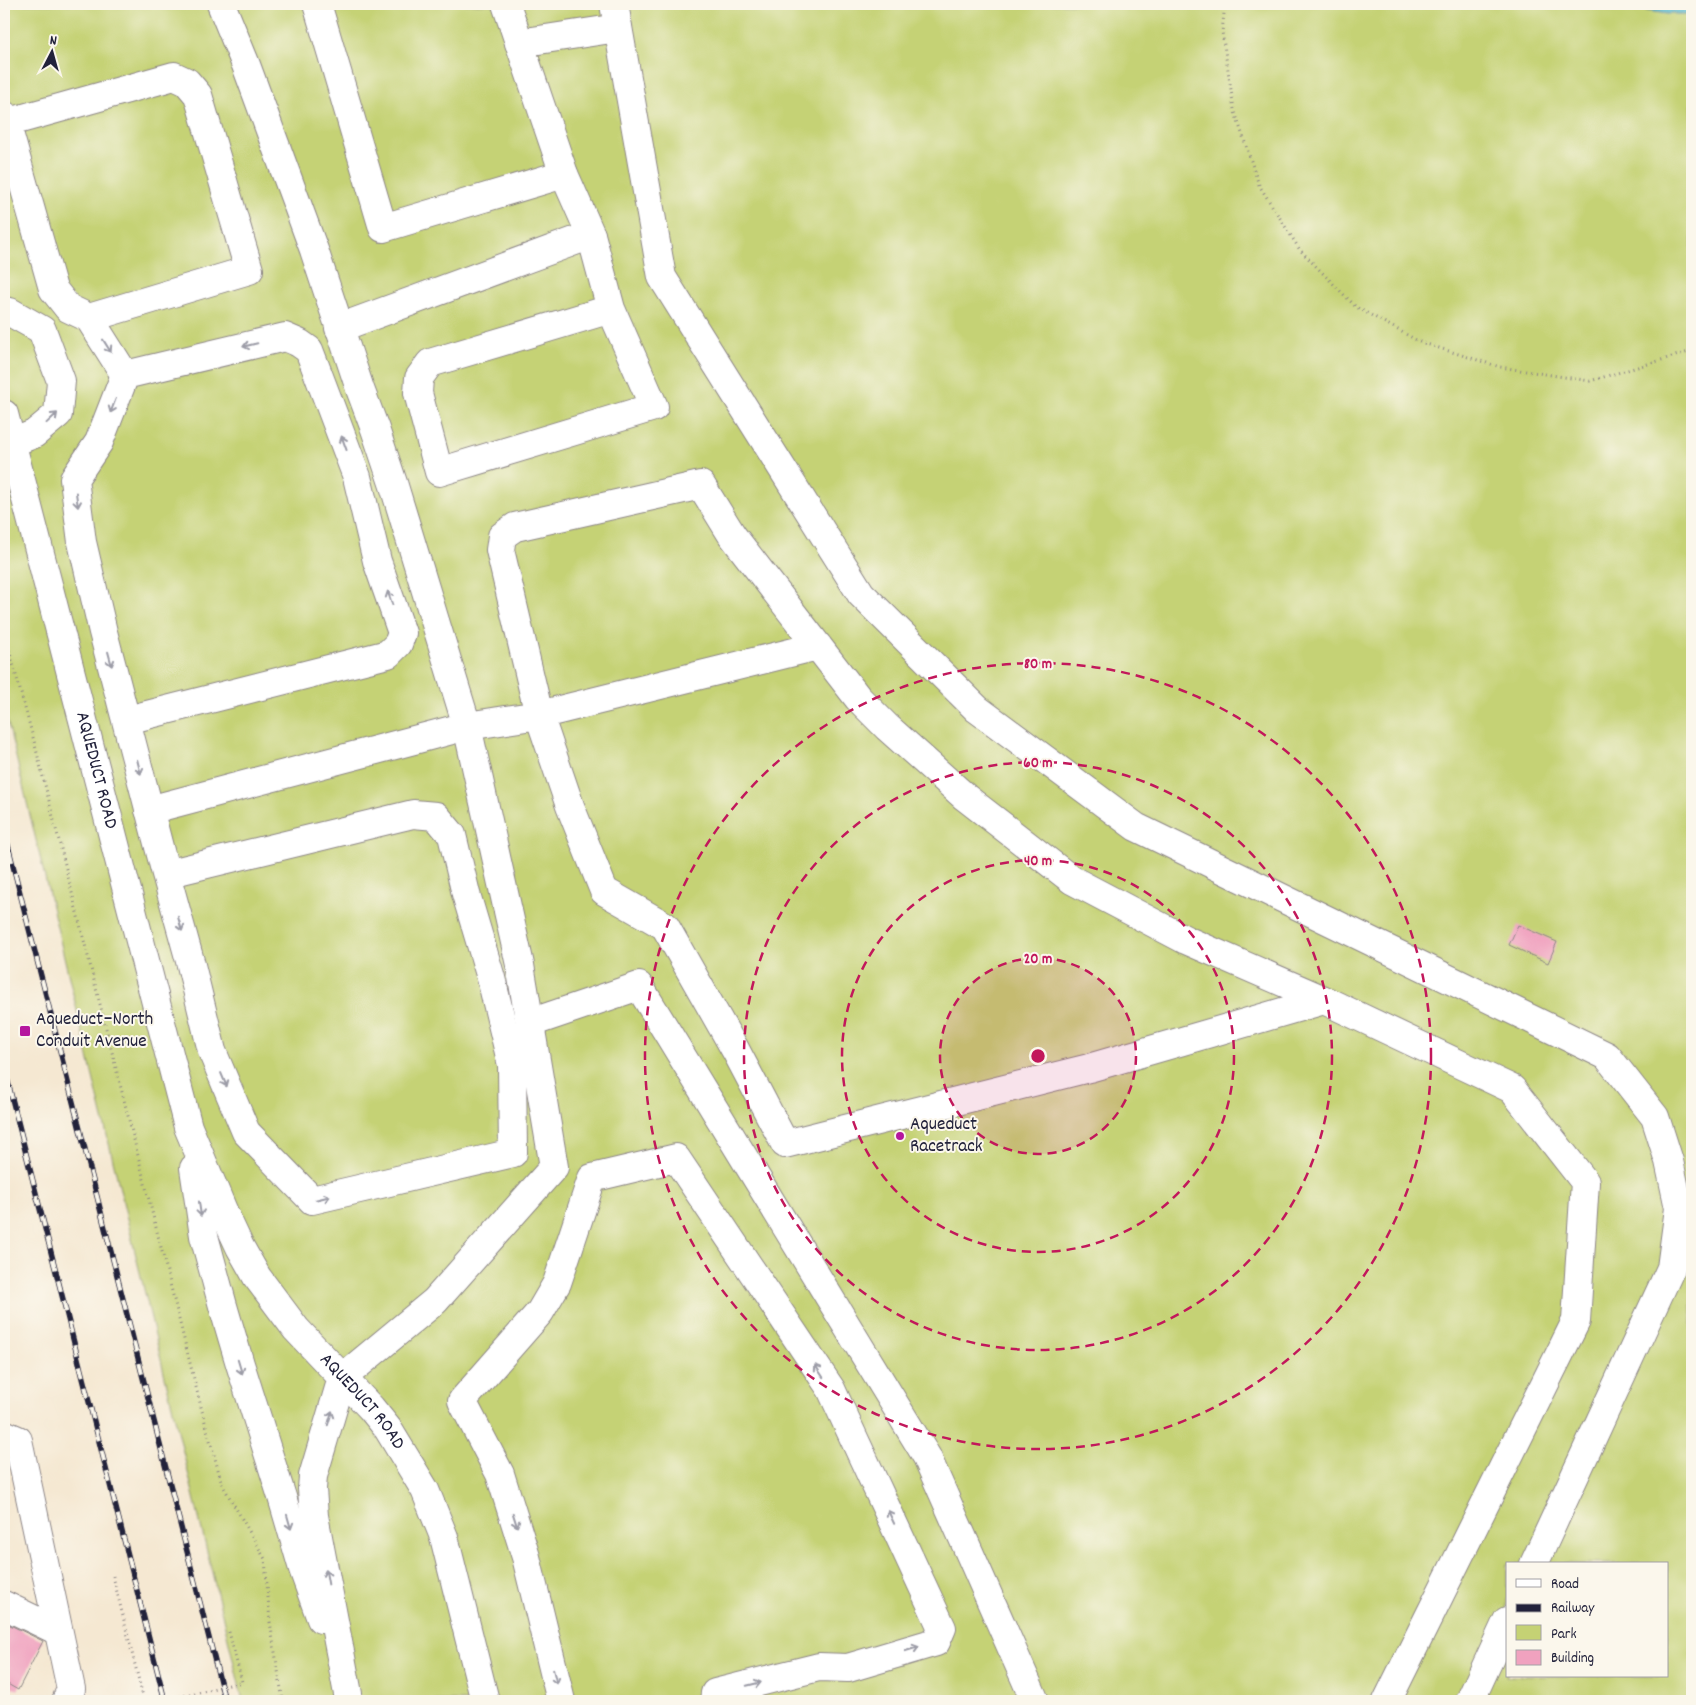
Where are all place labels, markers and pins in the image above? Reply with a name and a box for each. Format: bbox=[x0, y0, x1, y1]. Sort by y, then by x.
place label: Aqueduct–North Conduit Avenue bbox=[36, 1007, 153, 1056]
marker: Aqueduct–North Conduit Avenue bbox=[18, 1024, 32, 1038]
centre of rings bbox=[1029, 1047, 1047, 1065]
place label: Aqueduct Racetrack bbox=[910, 1112, 983, 1161]
marker: Aqueduct Racetrack bbox=[894, 1130, 906, 1142]

